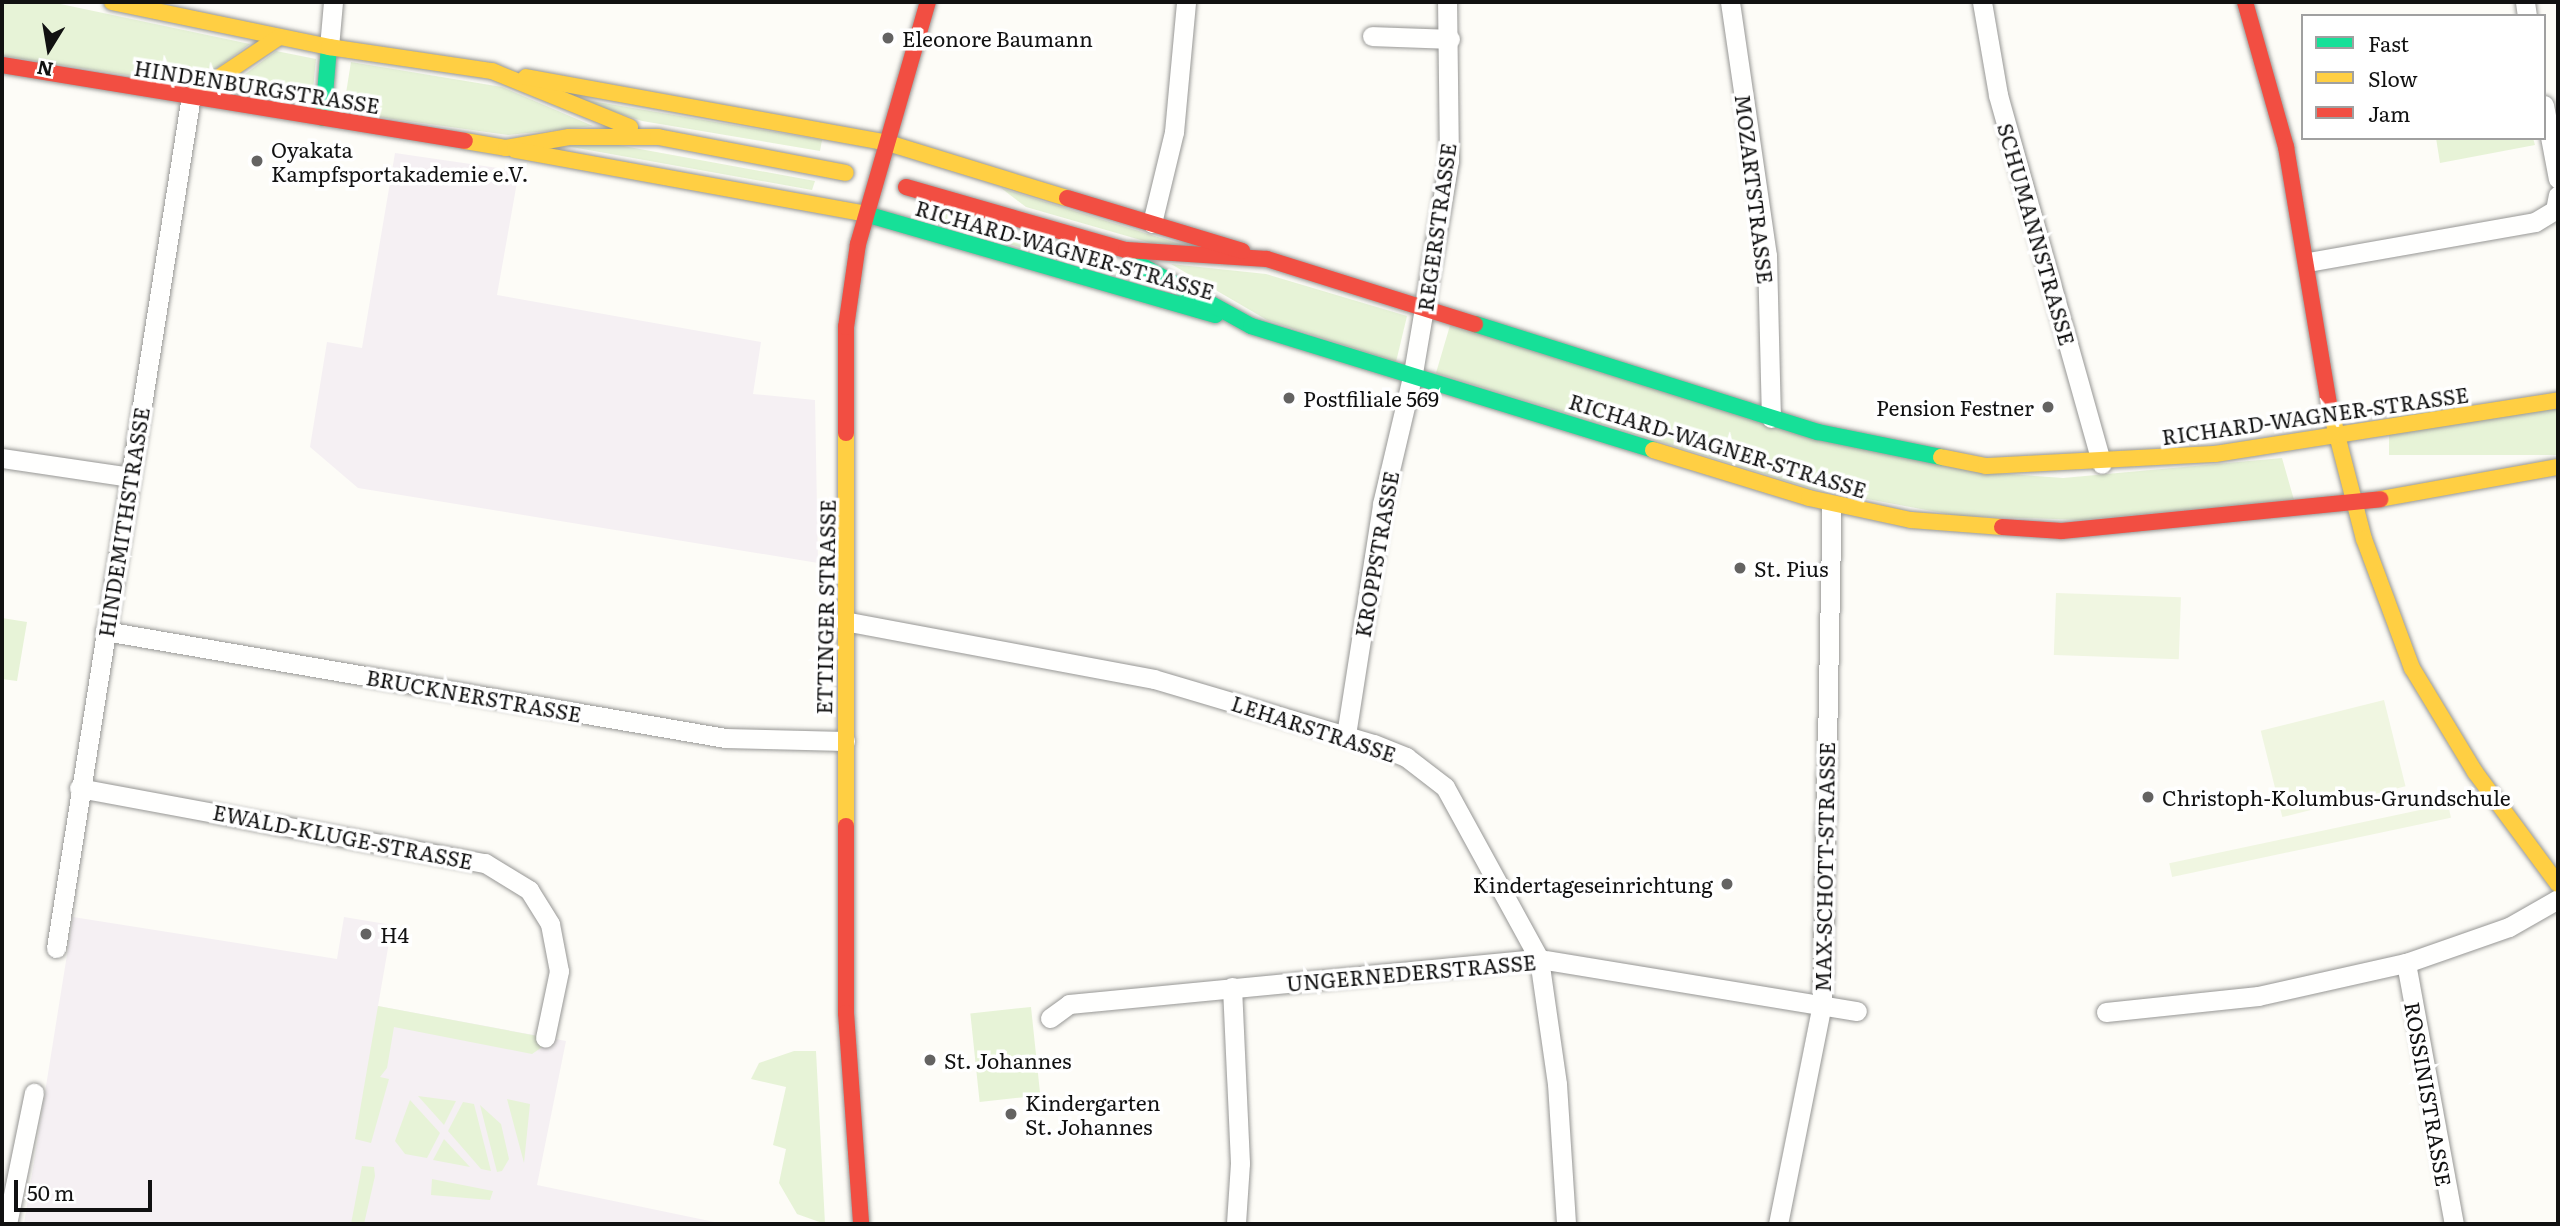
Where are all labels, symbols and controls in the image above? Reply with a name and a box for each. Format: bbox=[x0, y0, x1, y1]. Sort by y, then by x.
north arrow bbox=[14, 14, 84, 84]
legend bbox=[2301, 14, 2546, 140]
place label: Eleonore Baumann bbox=[902, 25, 1093, 51]
text: Fast bbox=[2368, 27, 2409, 58]
marker: Eleonore Baumann bbox=[880, 30, 896, 46]
text: N bbox=[34, 54, 56, 85]
street label: HINDENBURGSTRASSE bbox=[132, 54, 382, 118]
text: Slow bbox=[2368, 62, 2418, 93]
street label: MOZARTSTRASSE bbox=[1731, 93, 1779, 285]
text: Jam bbox=[2368, 97, 2410, 128]
street label: SCHUMANNSTRASSE bbox=[1993, 120, 2081, 348]
place label: Oyakata Kampfsportakademie e.V. bbox=[271, 136, 529, 186]
street label: REGERSTRASSE bbox=[1412, 141, 1460, 313]
marker: Oyakata Kampfsportakademie e.V. bbox=[249, 153, 265, 169]
street label: RICHARD-WAGNER-STRASSE bbox=[913, 194, 1217, 304]
street label: RICHARD-WAGNER-STRASSE bbox=[2160, 381, 2470, 449]
place label: Postfiliale 569 bbox=[1303, 385, 1439, 411]
street label: RICHARD-WAGNER-STRASSE bbox=[1566, 388, 1870, 502]
marker: Postfiliale 569 bbox=[1281, 390, 1297, 406]
place label: Pension Festner bbox=[1876, 394, 2034, 420]
marker: Pension Festner bbox=[2040, 399, 2056, 415]
street label: HINDEMITHSTRASSE bbox=[92, 405, 154, 639]
street label: KROPPSTRASSE bbox=[1349, 469, 1403, 639]
street label: ETTINGER STRASSE bbox=[811, 499, 839, 715]
place label: St. Pius bbox=[1754, 555, 1828, 581]
marker: St. Pius bbox=[1732, 560, 1748, 576]
street label: BRUCKNERSTRASSE bbox=[364, 664, 584, 726]
street label: LEHARSTRASSE bbox=[1229, 690, 1399, 766]
street label: MAX-SCHOTT-STRASSE bbox=[1809, 742, 1839, 992]
place label: Christoph-Kolumbus-Grundschule bbox=[2162, 784, 2511, 810]
marker: Christoph-Kolumbus-Grundschule bbox=[2140, 789, 2156, 805]
street label: EWALD-KLUGE-STRASSE bbox=[211, 798, 475, 874]
place label: Kindertageseinrichtung bbox=[1473, 871, 1713, 897]
marker: Kindertageseinrichtung bbox=[1719, 876, 1735, 892]
place label: H4 bbox=[380, 921, 409, 947]
marker: H4 bbox=[358, 926, 374, 942]
street label: UNGERNEDERSTRASSE bbox=[1285, 949, 1537, 995]
street label: ROSSINISTRASSE bbox=[2400, 1000, 2458, 1188]
place label: St. Johannes bbox=[944, 1047, 1071, 1073]
marker: St. Johannes bbox=[922, 1052, 938, 1068]
place label: Kindergarten St. Johannes bbox=[1025, 1089, 1160, 1139]
marker: Kindergarten St. Johannes bbox=[1003, 1106, 1019, 1122]
scale bar bbox=[18, 1166, 156, 1210]
text: 50 m bbox=[27, 1176, 74, 1207]

